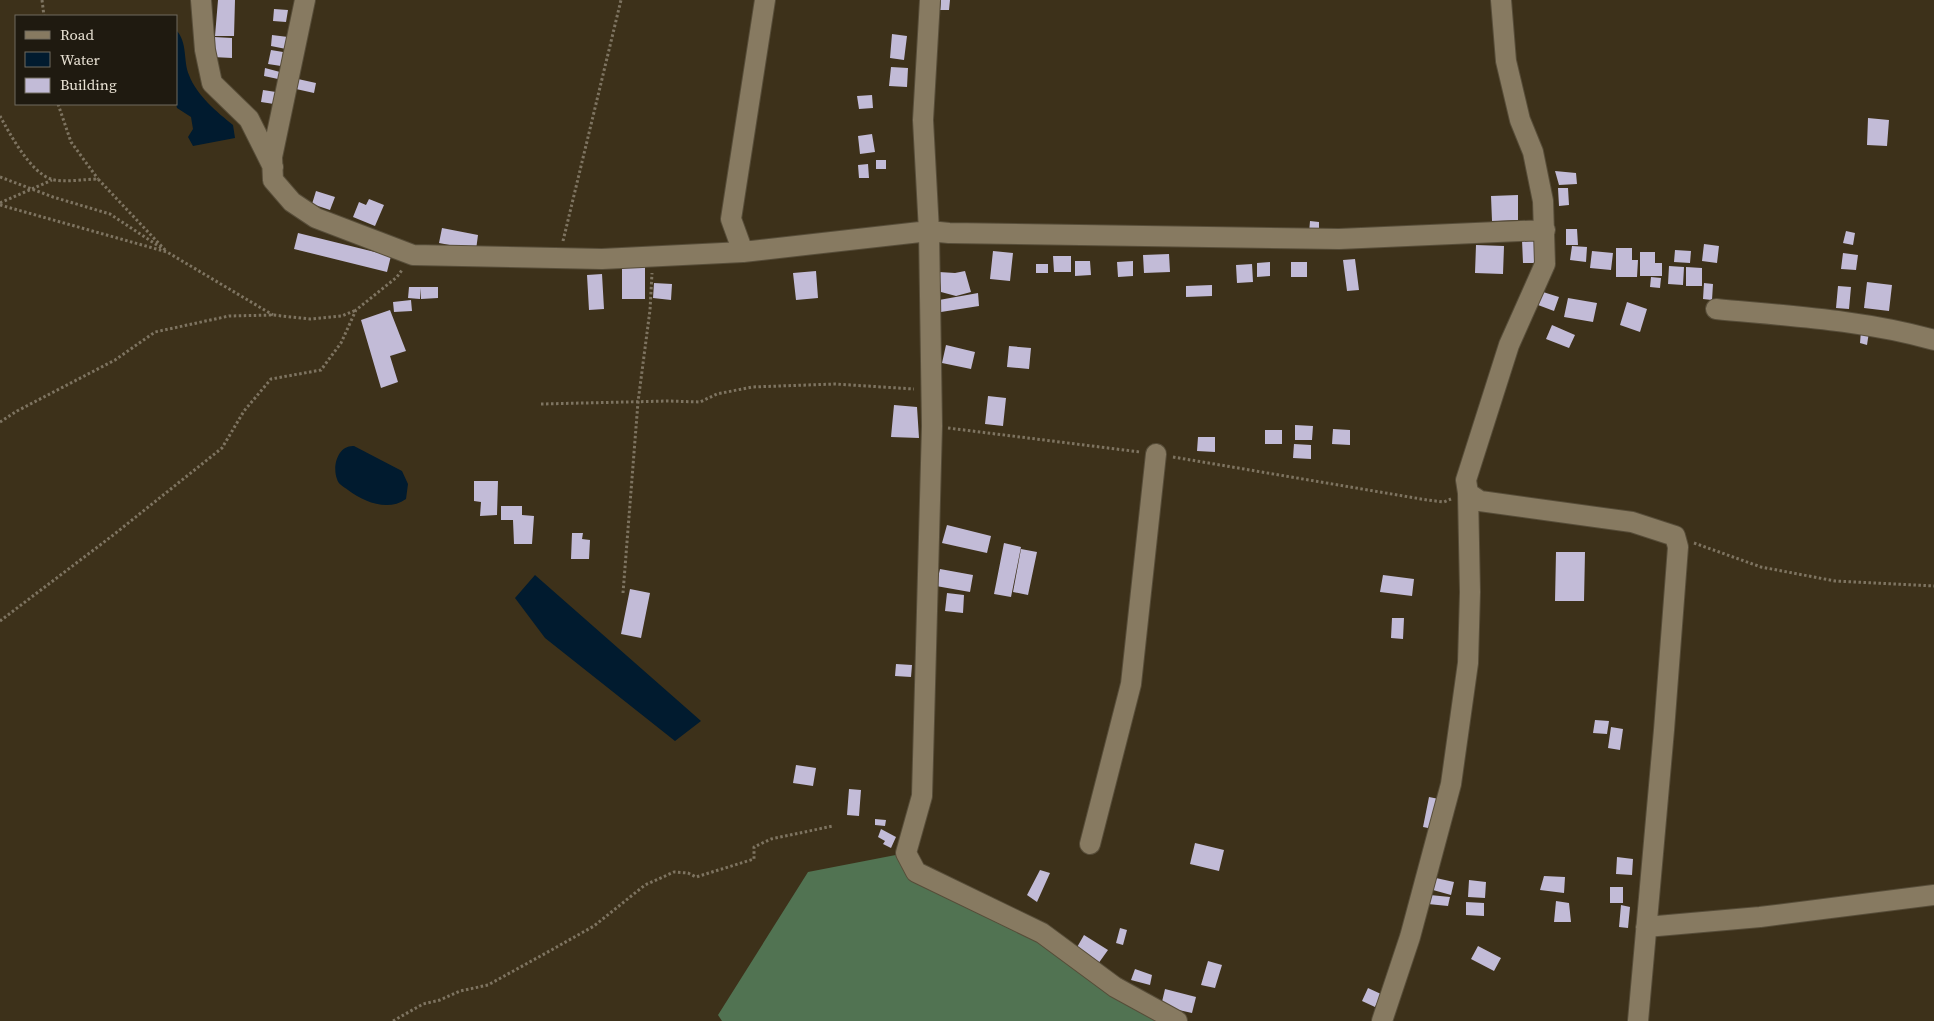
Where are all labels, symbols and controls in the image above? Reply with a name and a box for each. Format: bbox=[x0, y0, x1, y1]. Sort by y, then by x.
legend bbox=[15, 15, 178, 105]
text: Road bbox=[60, 24, 94, 45]
text: Water bbox=[60, 49, 101, 70]
text: Building bbox=[60, 74, 117, 95]

